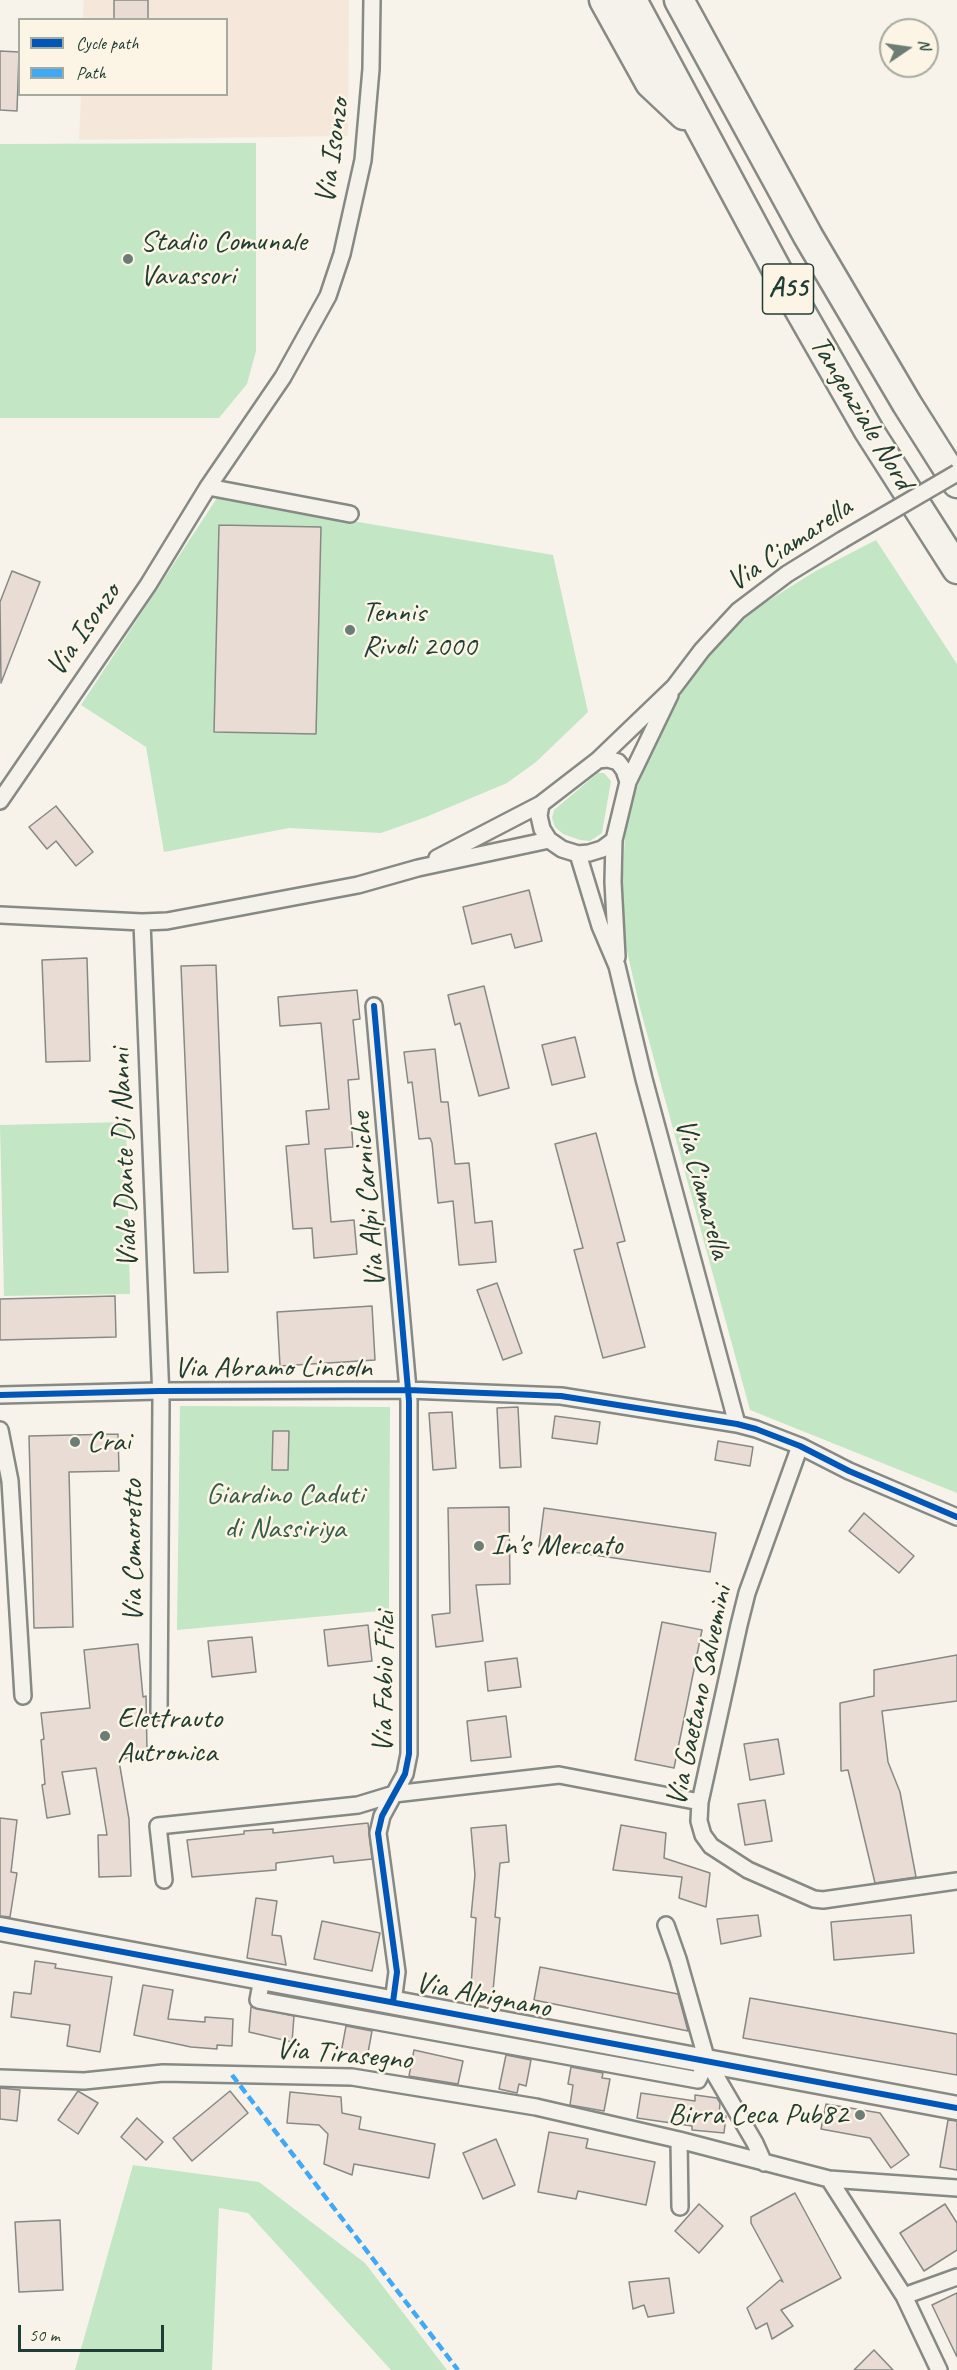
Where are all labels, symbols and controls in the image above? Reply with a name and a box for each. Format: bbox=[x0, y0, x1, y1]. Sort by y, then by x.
legend bbox=[18, 18, 228, 96]
north arrow bbox=[879, 18, 939, 78]
text: Cycle path bbox=[76, 32, 138, 54]
text: N bbox=[914, 37, 935, 51]
text: Path bbox=[76, 62, 106, 84]
street label: Via Isonzo bbox=[308, 96, 358, 206]
place label: Stadio Comunale Vavassori bbox=[140, 224, 307, 294]
marker: Stadio Comunale Vavassori bbox=[121, 252, 135, 266]
road number: A55 bbox=[762, 264, 814, 314]
street label: Tangenziale Nord bbox=[801, 330, 921, 496]
street label: Via Ciamarella bbox=[721, 490, 859, 600]
street label: Via Isonzo bbox=[39, 576, 129, 684]
place label: Tennis Rivoli 2000 bbox=[362, 595, 476, 666]
marker: Tennis Rivoli 2000 bbox=[343, 623, 357, 637]
street label: Viale Dante Di Nanni bbox=[103, 1048, 147, 1268]
street label: Via Alpi Carniche bbox=[343, 1111, 395, 1289]
street label: Via Ciamarella bbox=[666, 1115, 738, 1263]
street label: Via Abramo Lincoln bbox=[174, 1350, 372, 1386]
place label: Crai bbox=[87, 1424, 131, 1460]
marker: Crai bbox=[68, 1435, 82, 1449]
park label: Giardino Caduti di Nassiriya bbox=[206, 1477, 364, 1547]
street label: Via Comoretto bbox=[115, 1480, 151, 1622]
place label: In's Mercato bbox=[491, 1528, 622, 1564]
marker: In's Mercato bbox=[472, 1539, 486, 1553]
street label: Via Gaetano Salvemini bbox=[659, 1583, 741, 1809]
street label: Via Fabio Filzi bbox=[366, 1611, 404, 1753]
place label: Elettrauto Autronica bbox=[117, 1701, 222, 1772]
marker: Elettrauto Autronica bbox=[98, 1729, 112, 1743]
street label: Via Alpignano bbox=[412, 1965, 554, 2027]
street label: Via Tirasegno bbox=[274, 2031, 414, 2079]
place label: Birra Ceca Pub82 bbox=[668, 2097, 848, 2133]
marker: Birra Ceca Pub82 bbox=[853, 2108, 867, 2122]
scale bar bbox=[21, 2313, 166, 2351]
text: 50 m bbox=[29, 2324, 60, 2346]

